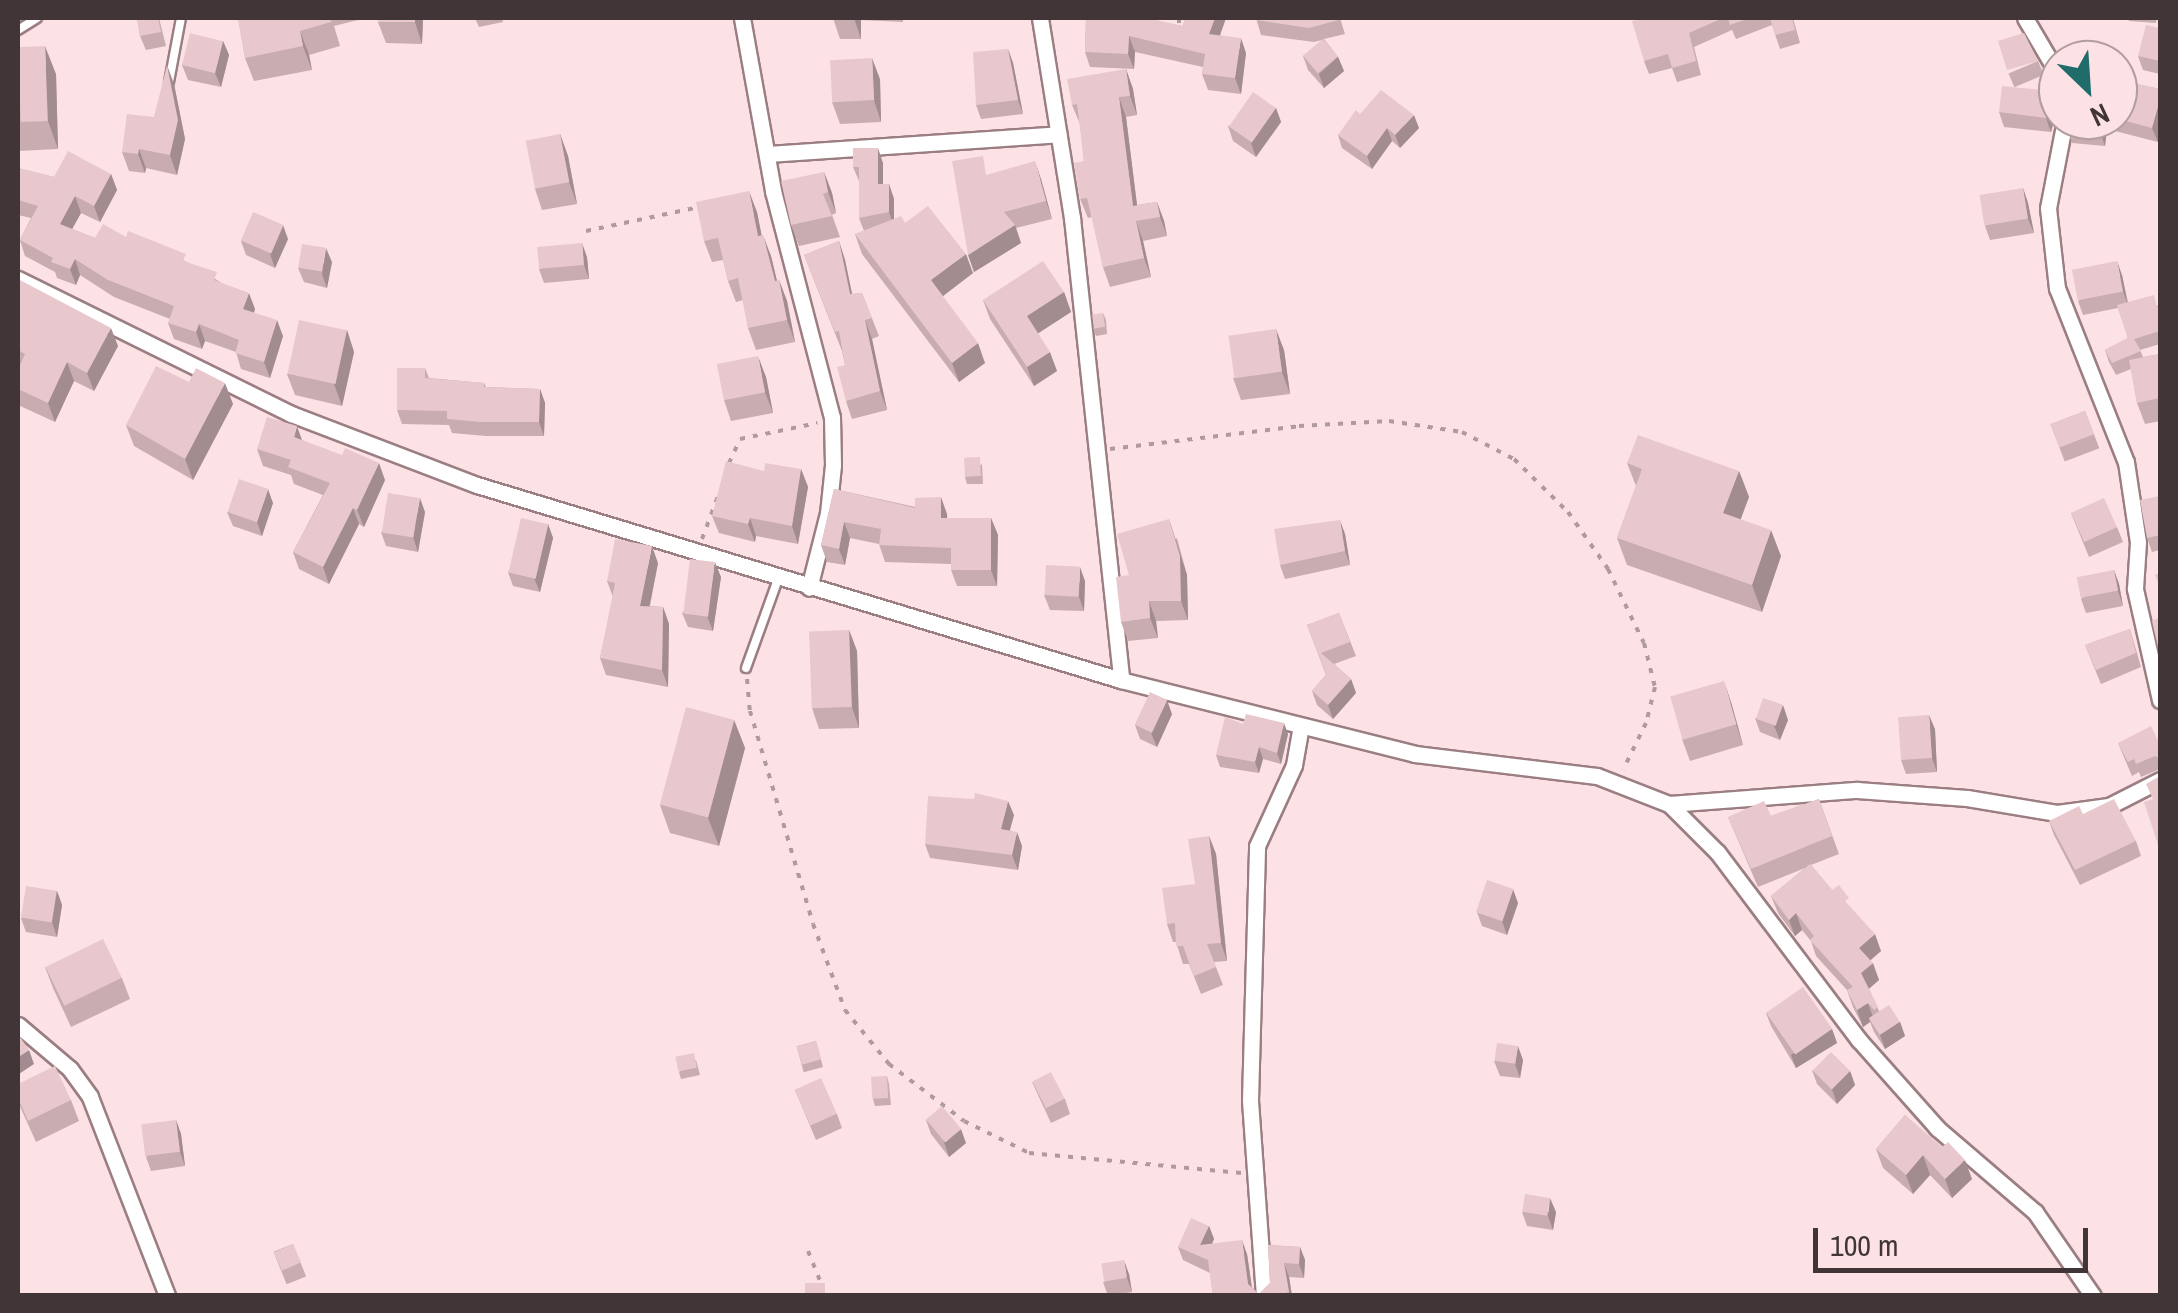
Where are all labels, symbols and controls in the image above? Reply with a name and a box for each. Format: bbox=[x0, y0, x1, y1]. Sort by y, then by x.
north arrow bbox=[2038, 40, 2138, 140]
text: N bbox=[2084, 95, 2115, 136]
scale bar bbox=[1818, 1208, 2093, 1270]
text: 100 m bbox=[1830, 1225, 1898, 1265]

